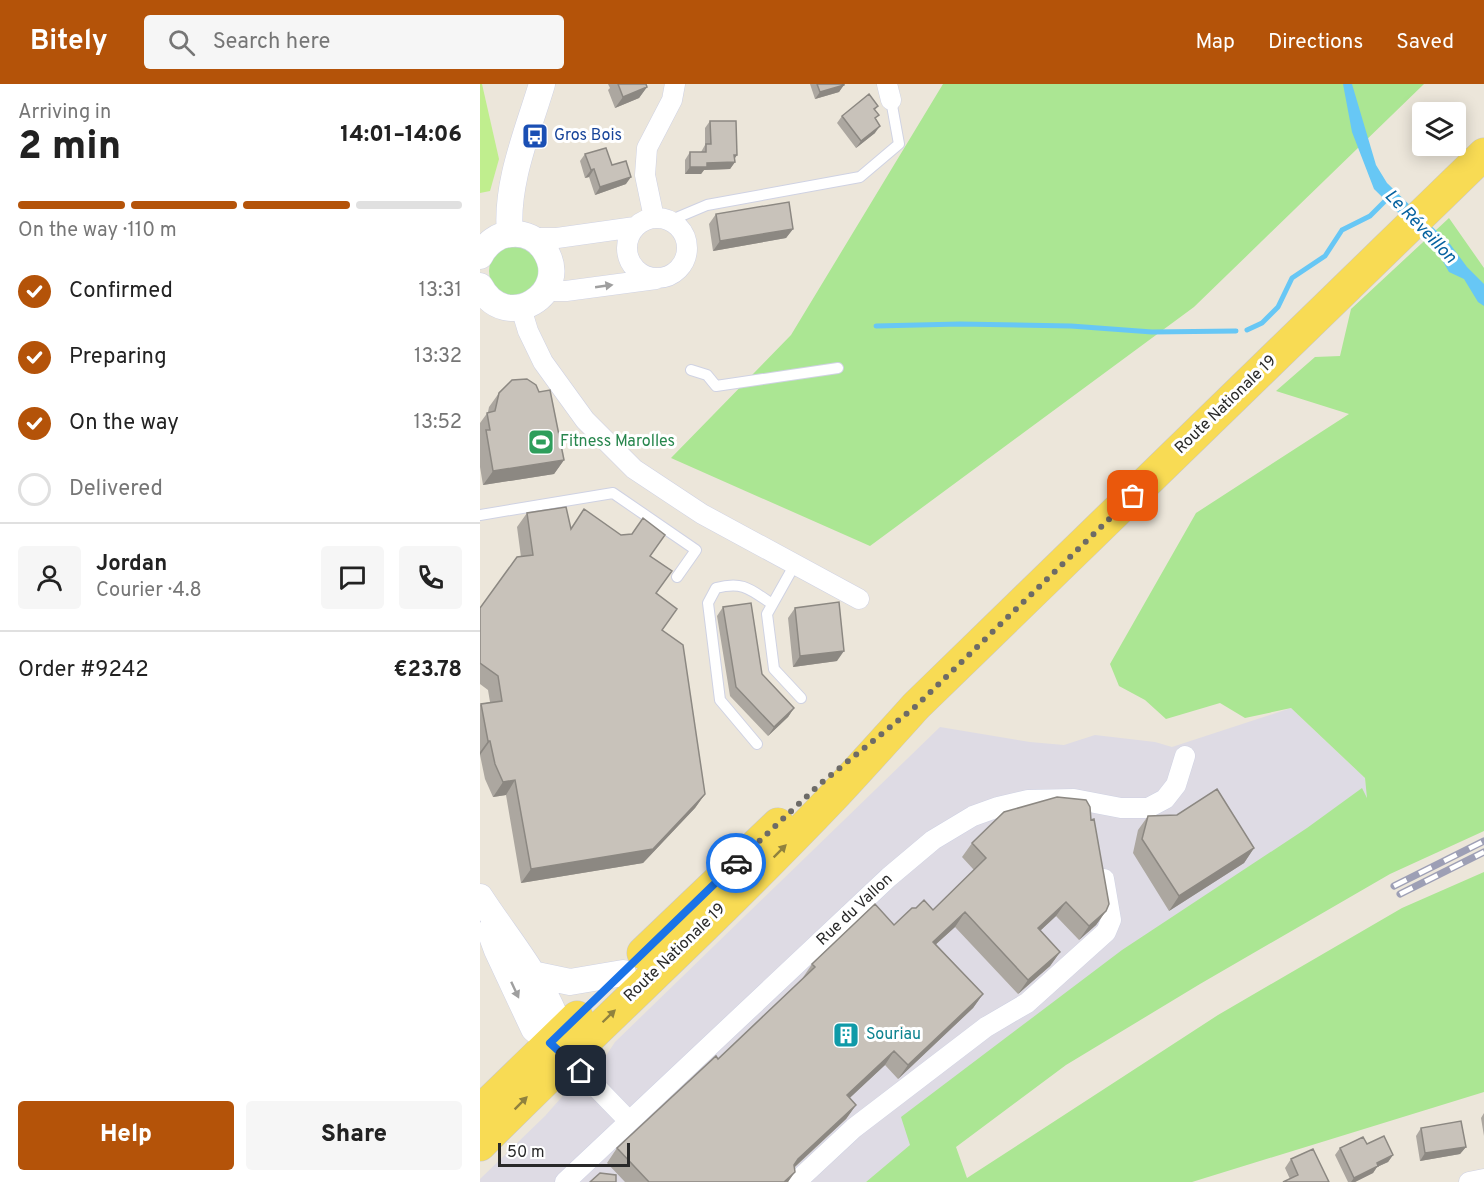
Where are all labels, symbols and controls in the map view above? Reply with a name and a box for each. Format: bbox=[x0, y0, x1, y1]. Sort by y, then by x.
search box bbox=[144, 15, 564, 69]
text: Bitely bbox=[30, 24, 108, 60]
icon: search bbox=[165, 26, 198, 59]
text: Search here bbox=[213, 29, 330, 56]
text: Map bbox=[1195, 29, 1235, 56]
text: Directions bbox=[1268, 29, 1363, 56]
text: Saved bbox=[1396, 29, 1454, 56]
text: Arriving in bbox=[18, 100, 111, 126]
map controls bbox=[1412, 102, 1466, 156]
button: layers bbox=[1412, 102, 1466, 156]
bus stop icon: Gros Bois bbox=[520, 121, 550, 151]
text: 14:01–14:06 bbox=[340, 122, 462, 149]
text: 2 min bbox=[18, 124, 121, 173]
place label: Gros Bois bbox=[554, 126, 622, 146]
water label: Le Réveillon bbox=[1379, 185, 1461, 269]
text: On the way · 110 m bbox=[18, 218, 177, 244]
icon: check bbox=[18, 275, 51, 308]
text: Confirmed bbox=[69, 278, 173, 305]
text: 13:31 bbox=[419, 278, 462, 304]
one-way arrow bbox=[595, 282, 614, 291]
icon: check bbox=[18, 341, 51, 374]
text: Preparing bbox=[69, 344, 167, 371]
text: 13:32 bbox=[414, 344, 462, 370]
street label: Route Nationale 19 bbox=[1171, 351, 1281, 459]
icon: check bbox=[18, 407, 51, 440]
text: On the way bbox=[69, 410, 179, 437]
text: 13:52 bbox=[413, 410, 462, 436]
sports icon: Fitness Marolles bbox=[526, 427, 556, 457]
place label: Fitness Marolles bbox=[560, 432, 675, 452]
pin bbox=[1107, 470, 1158, 521]
text: Delivered bbox=[69, 476, 163, 503]
icon: bag bbox=[1116, 479, 1149, 512]
button: person bbox=[18, 546, 81, 609]
button: chat bbox=[321, 546, 384, 609]
button: phone bbox=[399, 546, 462, 609]
text: Jordan bbox=[96, 551, 167, 578]
text: Courier · 4.8 bbox=[96, 578, 202, 604]
text: Order #9242 bbox=[18, 657, 149, 684]
text: €23.78 bbox=[393, 657, 462, 684]
courier bbox=[706, 833, 766, 893]
one-way arrow bbox=[772, 845, 786, 859]
icon: car bbox=[720, 847, 753, 880]
street label: Rue du Vallon bbox=[813, 870, 897, 950]
street label: Route Nationale 19 bbox=[620, 899, 730, 1007]
one-way arrow bbox=[511, 981, 520, 998]
one-way arrow bbox=[602, 1010, 616, 1024]
building icon: Souriau bbox=[831, 1020, 861, 1050]
place label: Souriau bbox=[866, 1025, 921, 1045]
pin bbox=[555, 1045, 606, 1096]
icon: home bbox=[564, 1054, 597, 1087]
one-way arrow bbox=[514, 1097, 528, 1111]
button: Help bbox=[18, 1101, 234, 1170]
button: Share bbox=[246, 1101, 462, 1170]
scale bar bbox=[498, 1140, 630, 1168]
text: 50 m bbox=[507, 1143, 545, 1163]

